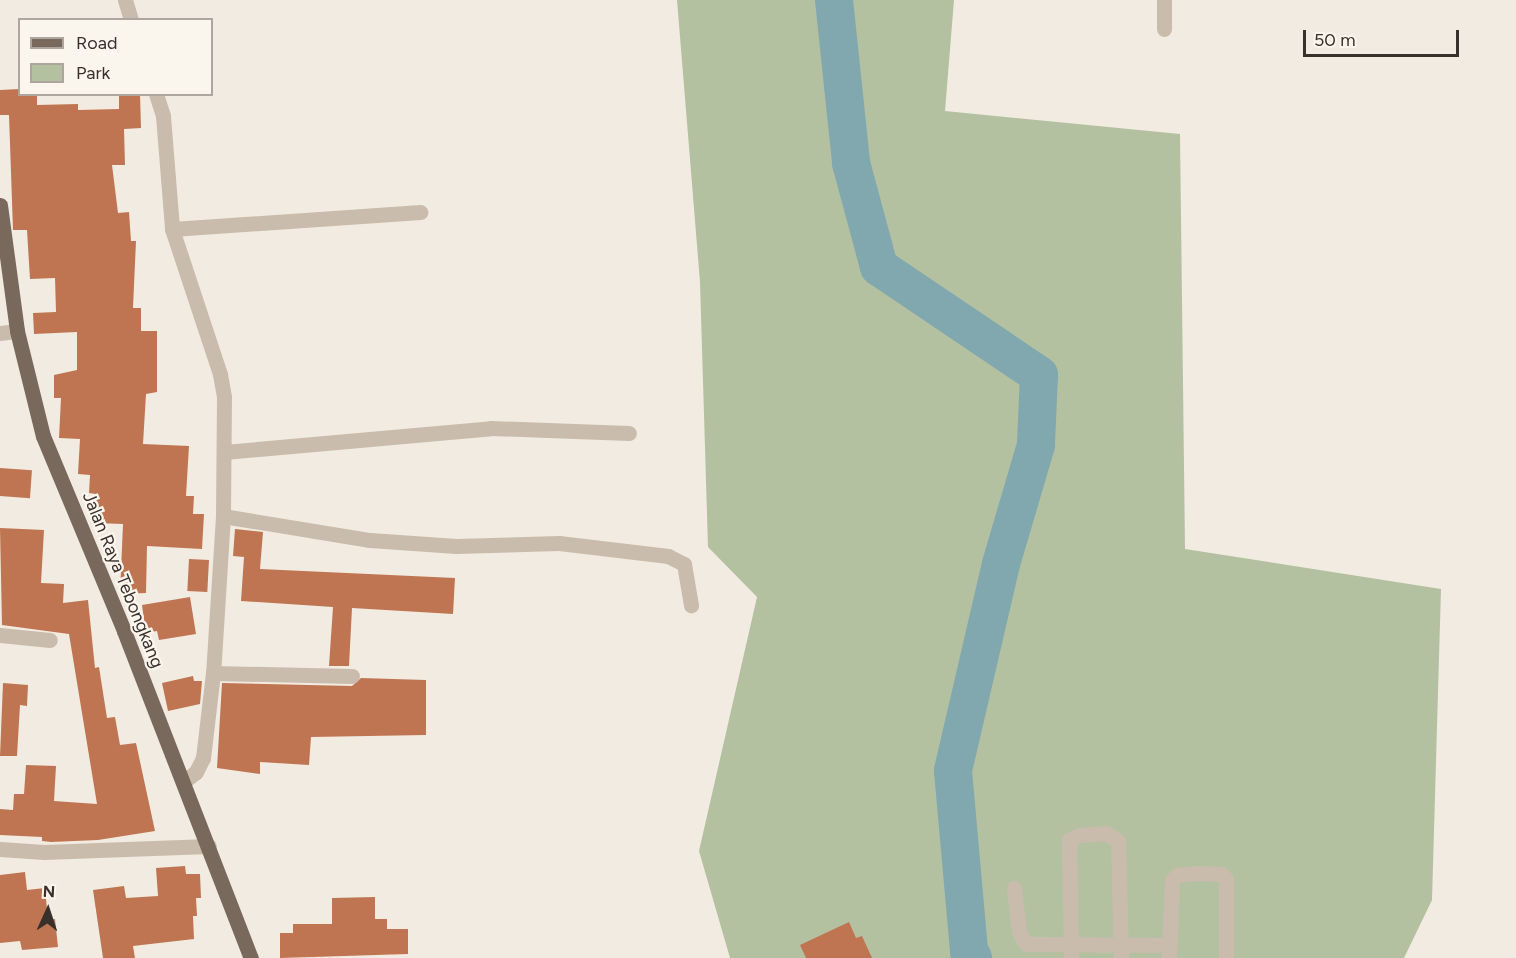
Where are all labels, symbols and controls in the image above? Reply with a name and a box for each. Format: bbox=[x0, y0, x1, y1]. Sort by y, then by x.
legend bbox=[18, 18, 213, 96]
scale bar bbox=[1306, 18, 1462, 56]
text: 50 m bbox=[1314, 29, 1356, 51]
text: Road bbox=[76, 32, 117, 54]
text: Park bbox=[76, 62, 110, 84]
street label: Jalan Raya Tebongkang bbox=[78, 489, 168, 671]
north arrow bbox=[18, 880, 78, 940]
text: N bbox=[42, 882, 56, 901]

